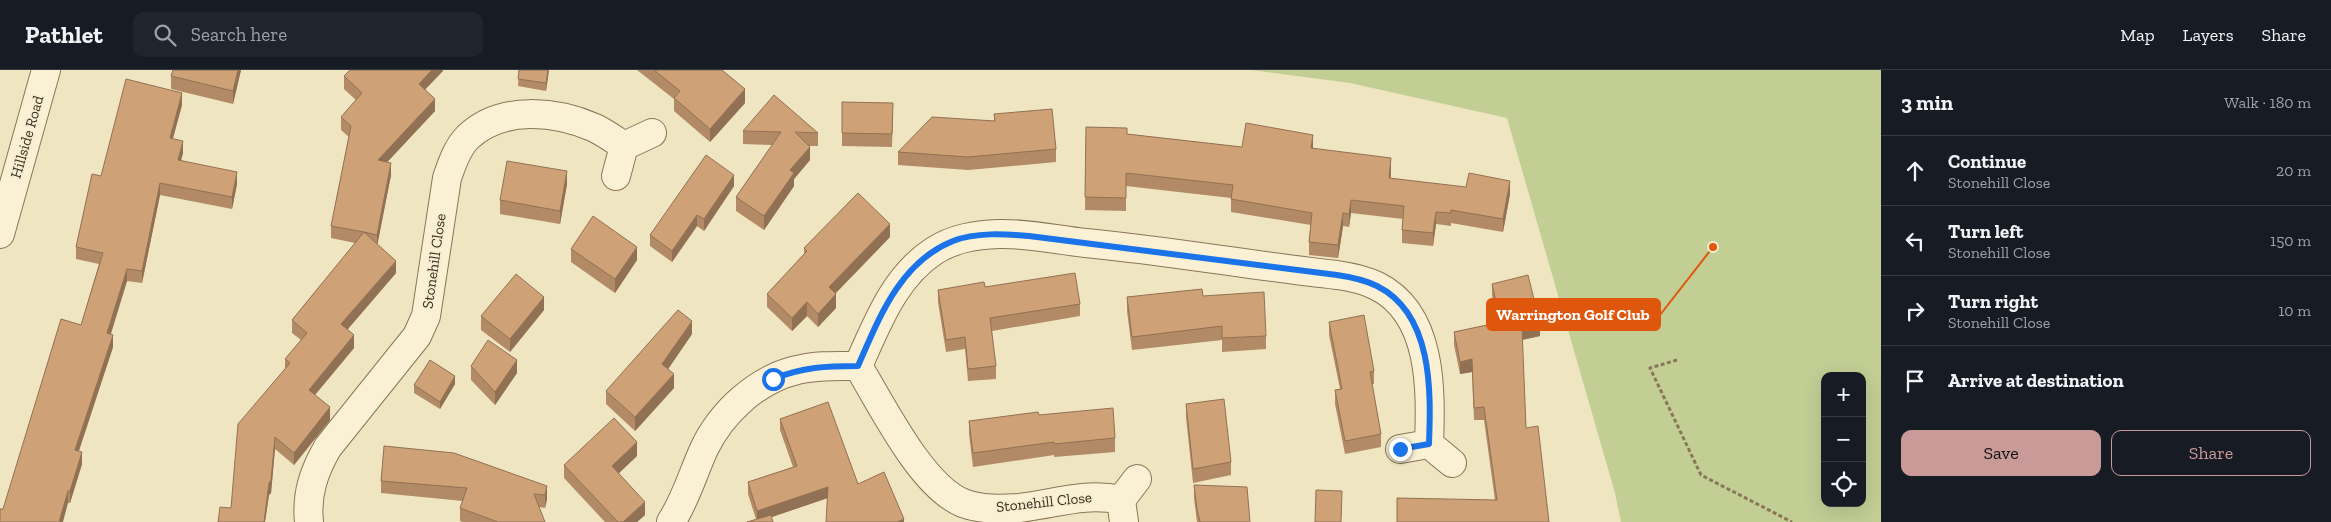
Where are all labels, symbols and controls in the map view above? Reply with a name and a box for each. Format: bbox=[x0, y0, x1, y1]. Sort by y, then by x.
search box bbox=[133, 12, 483, 57]
text: Pathlet bbox=[25, 20, 103, 49]
icon: search bbox=[151, 21, 179, 49]
text: Search here bbox=[191, 23, 287, 46]
text: Map bbox=[2120, 24, 2155, 46]
text: Layers bbox=[2183, 24, 2234, 46]
text: Share bbox=[2262, 24, 2306, 46]
text: 3 min bbox=[1901, 90, 1953, 115]
street label: Hillside Road bbox=[7, 93, 48, 180]
text: Walk · 180 m bbox=[2224, 93, 2311, 112]
text: Continue bbox=[1948, 150, 2026, 173]
icon: ahead bbox=[1901, 157, 1929, 185]
text: 20 m bbox=[2276, 161, 2311, 180]
text: Stonehill Close bbox=[1948, 173, 2050, 192]
street label: Stonehill Close bbox=[418, 212, 450, 310]
text: Turn left bbox=[1948, 220, 2023, 243]
icon: left bbox=[1901, 227, 1929, 255]
text: 150 m bbox=[2270, 231, 2311, 250]
text: Stonehill Close bbox=[1948, 243, 2050, 262]
text: Turn right bbox=[1948, 290, 2038, 313]
icon: right bbox=[1901, 297, 1929, 325]
callout: Warrington Golf Club bbox=[1487, 299, 1660, 330]
text: 10 m bbox=[2278, 301, 2311, 320]
text: Warrington Golf Club bbox=[1496, 305, 1650, 324]
text: Stonehill Close bbox=[1948, 313, 2050, 332]
icon: arrive bbox=[1901, 367, 1929, 395]
route start bbox=[762, 368, 785, 391]
text: Arrive at destination bbox=[1948, 369, 2124, 392]
map controls bbox=[1821, 372, 1866, 507]
button: + bbox=[1821, 372, 1866, 417]
button: − bbox=[1821, 417, 1866, 462]
button: Save bbox=[1901, 430, 2101, 476]
button: Share bbox=[2111, 430, 2311, 476]
route end bbox=[1389, 438, 1412, 461]
button: locate bbox=[1821, 462, 1866, 507]
street label: Stonehill Close bbox=[995, 488, 1093, 516]

